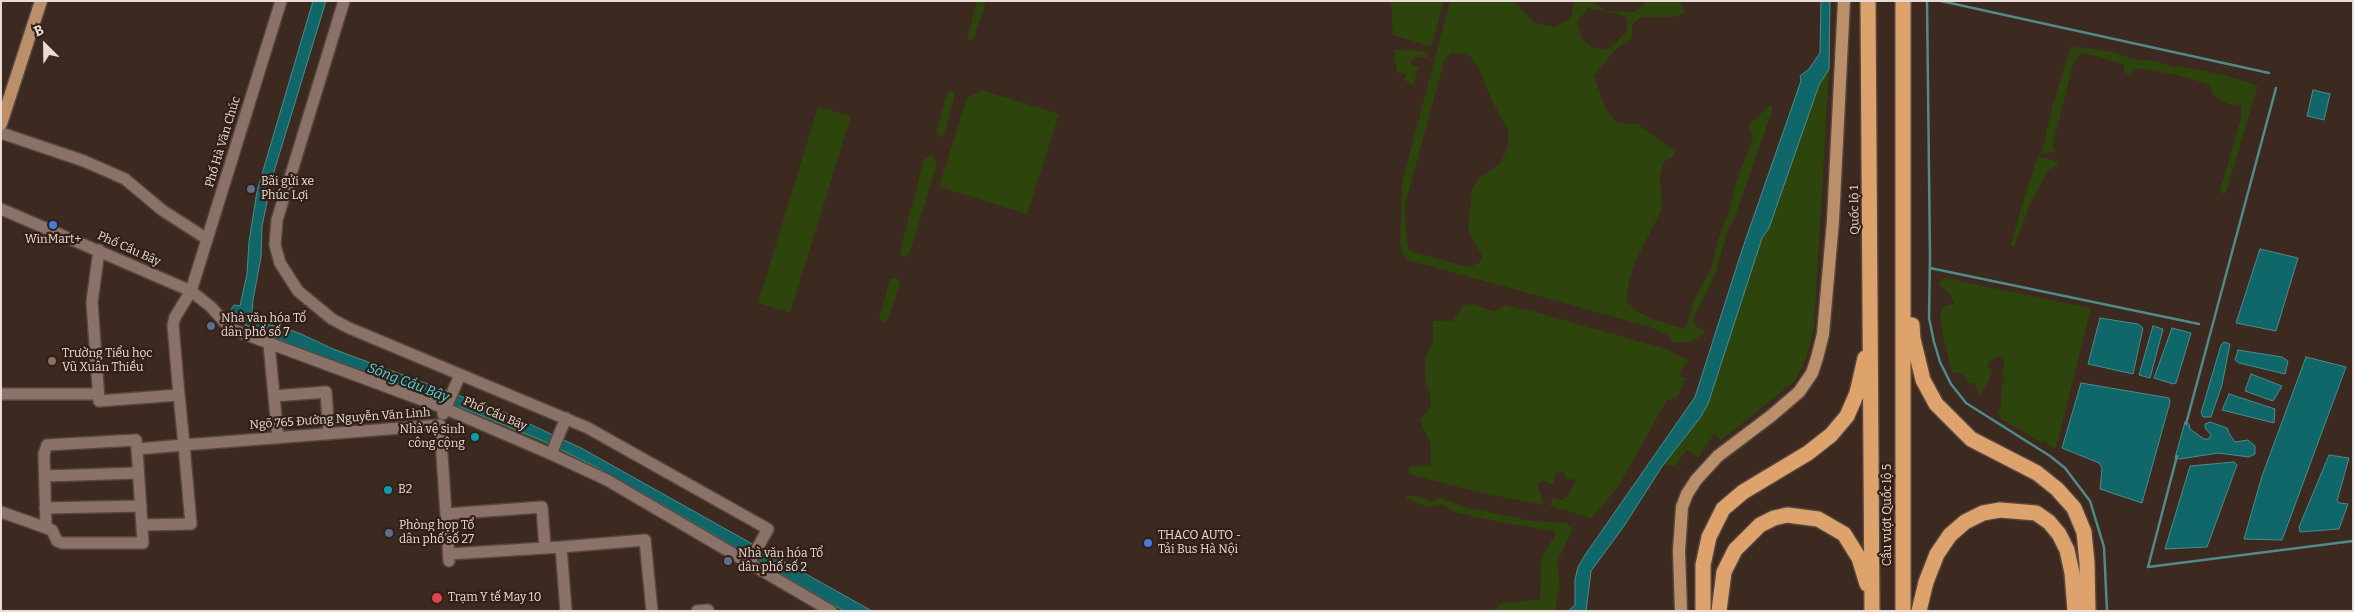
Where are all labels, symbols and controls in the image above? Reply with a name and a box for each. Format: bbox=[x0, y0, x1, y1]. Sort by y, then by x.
north arrow bbox=[20, 20, 70, 70]
text: B bbox=[31, 21, 46, 40]
street label: Phố Hà Văn Chúc bbox=[202, 95, 244, 189]
place label: Bãi gửi xe Phúc Lợi bbox=[261, 175, 314, 203]
marker: Bãi gửi xe Phúc Lợi bbox=[245, 183, 257, 195]
street label: Quốc lộ 1 bbox=[1847, 185, 1863, 235]
marker: WinMart+ bbox=[47, 219, 59, 231]
street label: Phố Cầu Bây bbox=[95, 229, 163, 269]
place label: WinMart+ bbox=[25, 233, 81, 247]
place label: Nhà văn hóa Tổ dân phố số 7 bbox=[221, 312, 306, 340]
marker: Nhà văn hóa Tổ dân phố số 7 bbox=[205, 320, 217, 332]
place label: Trường Tiểu học Vũ Xuân Thiều bbox=[62, 347, 152, 375]
marker: Trường Tiểu học Vũ Xuân Thiều bbox=[46, 355, 58, 367]
water label: Sông Cầu Bây bbox=[365, 360, 451, 406]
street label: Phố Cầu Bây bbox=[461, 394, 529, 434]
street label: Ngõ 765 Đường Nguyễn Văn Linh bbox=[249, 405, 431, 433]
place label: Nhà vệ sinh công cộng bbox=[400, 423, 465, 451]
marker: Nhà vệ sinh công cộng bbox=[469, 431, 481, 443]
street label: Cầu vượt Quốc lộ 5 bbox=[1881, 464, 1895, 566]
place label: B2 bbox=[398, 483, 412, 497]
marker: B2 bbox=[382, 484, 394, 496]
place label: Phòng họp Tổ dân phố số 27 bbox=[399, 519, 474, 547]
marker: Phòng họp Tổ dân phố số 27 bbox=[383, 527, 395, 539]
place label: THACO AUTO - Tải Bus Hà Nội bbox=[1158, 529, 1241, 557]
marker: THACO AUTO - Tải Bus Hà Nội bbox=[1142, 537, 1154, 549]
place label: Nhà văn hóa Tổ dân phố số 2 bbox=[738, 547, 823, 575]
marker: Nhà văn hóa Tổ dân phố số 2 bbox=[722, 555, 734, 567]
marker: Trạm Y tế May 10 bbox=[430, 591, 444, 605]
place label: Trạm Y tế May 10 bbox=[448, 591, 541, 605]

